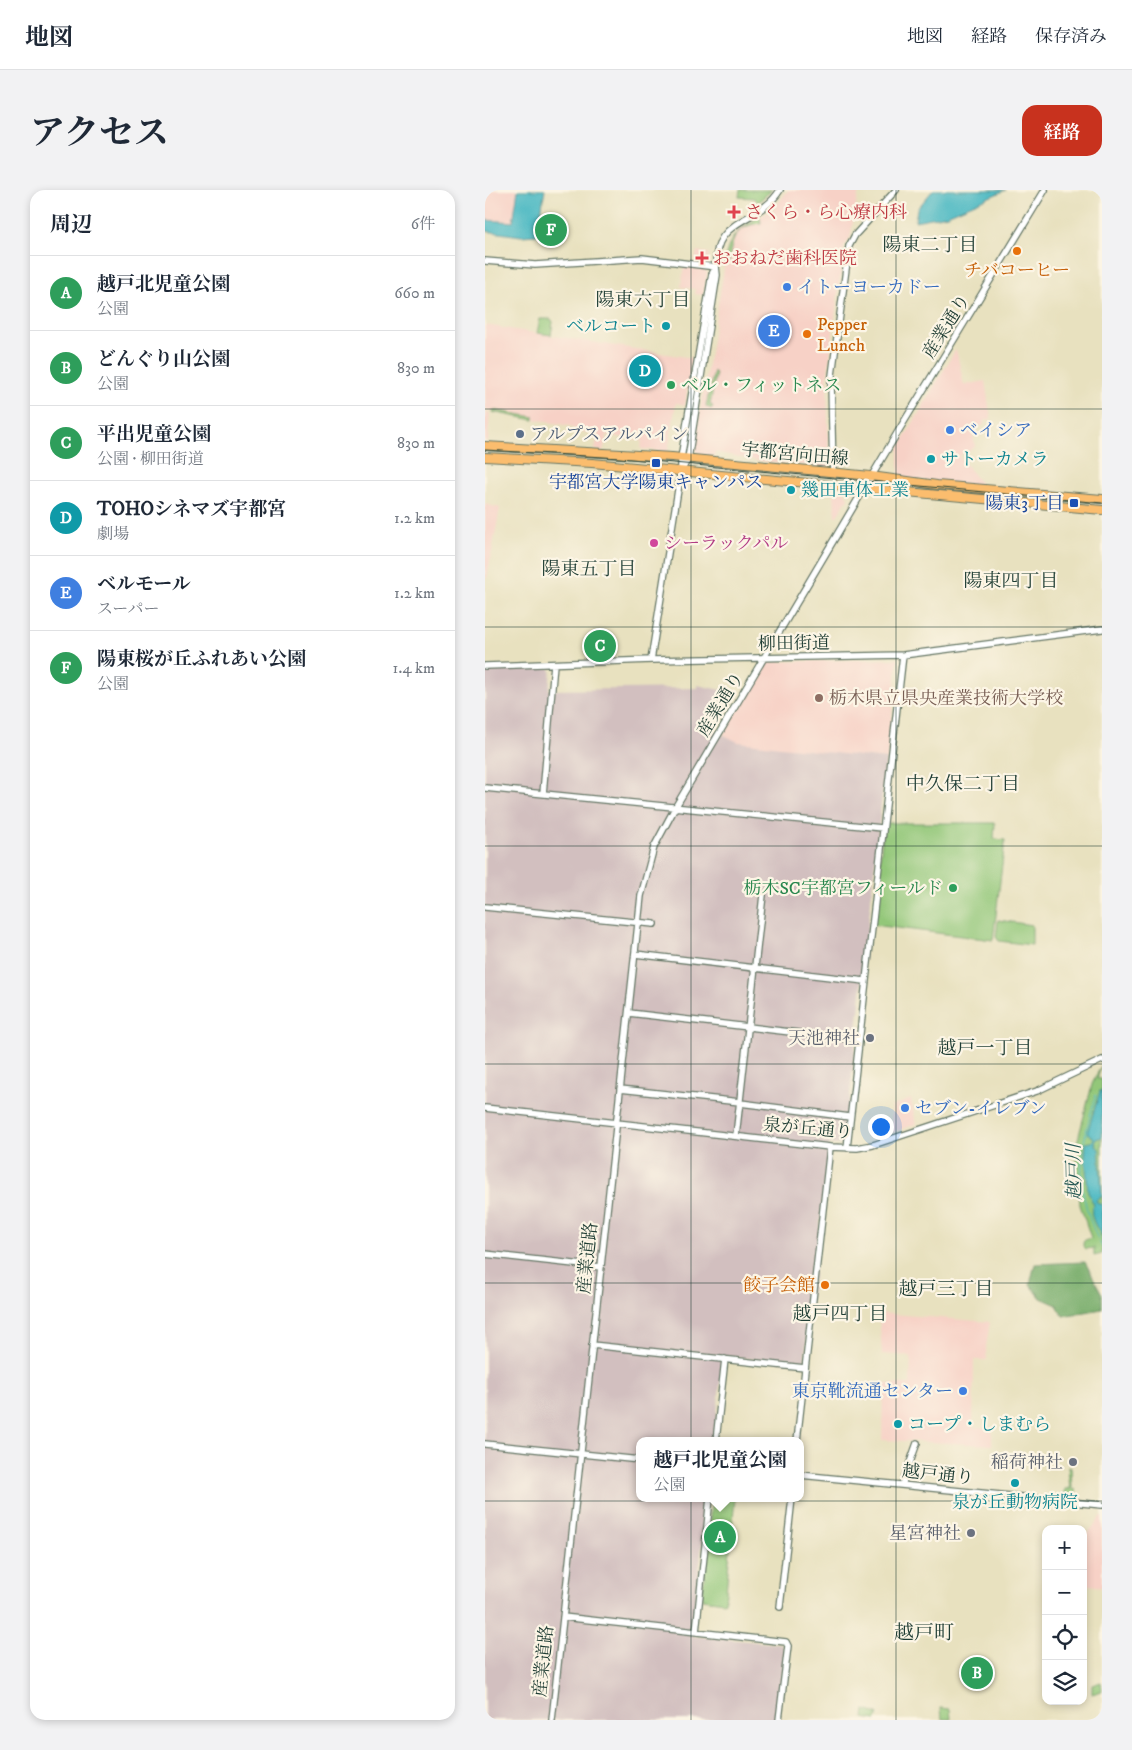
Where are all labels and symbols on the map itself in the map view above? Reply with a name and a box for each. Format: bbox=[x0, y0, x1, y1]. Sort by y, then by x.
place label: さくら・ら心療内科 bbox=[745, 202, 907, 224]
marker: さくら・ら心療内科 bbox=[727, 205, 741, 219]
pin: F bbox=[535, 211, 567, 249]
district label: 陽東二丁目 bbox=[882, 234, 978, 257]
marker: チバコーヒー bbox=[1011, 245, 1023, 257]
place label: おおねだ歯科医院 bbox=[713, 248, 857, 270]
marker: おおねだ歯科医院 bbox=[695, 251, 709, 265]
place label: チバコーヒー bbox=[964, 260, 1070, 282]
place label: イトーヨーカドー bbox=[797, 277, 941, 299]
marker: イトーヨーカドー bbox=[781, 281, 793, 293]
district label: 陽東六丁目 bbox=[595, 289, 691, 312]
street label: 産業通り bbox=[918, 290, 975, 363]
pin: E bbox=[758, 312, 790, 350]
place label: Pepper Lunch bbox=[817, 314, 867, 357]
place label: ベルコート bbox=[566, 316, 656, 338]
marker: ベルコート bbox=[660, 320, 672, 332]
marker: Pepper Lunch bbox=[801, 328, 813, 340]
pin: D bbox=[629, 352, 661, 390]
place label: ベル・フィットネス bbox=[681, 375, 841, 397]
marker: ベル・フィットネス bbox=[665, 379, 677, 391]
place label: ベイシア bbox=[960, 420, 1032, 442]
place label: アルプスアルパイン bbox=[530, 424, 689, 446]
marker: ベイシア bbox=[944, 424, 956, 436]
marker: アルプスアルパイン bbox=[514, 428, 526, 440]
street label: 宇都宮向田線 bbox=[740, 439, 850, 471]
place label: サトーカメラ bbox=[941, 449, 1049, 471]
marker: サトーカメラ bbox=[925, 453, 937, 465]
marker: 宇都宮大学陽東キャンパス bbox=[650, 457, 662, 469]
place label: 宇都宮大学陽東キャンパス bbox=[549, 472, 763, 494]
place label: 幾田車体工業 bbox=[801, 480, 909, 502]
marker: 幾田車体工業 bbox=[785, 484, 797, 496]
place label: 陽東3丁目 bbox=[985, 493, 1064, 515]
marker: 陽東3丁目 bbox=[1068, 497, 1080, 509]
place label: シーラックパル bbox=[664, 533, 789, 555]
marker: シーラックパル bbox=[648, 537, 660, 549]
district label: 陽東五丁目 bbox=[541, 558, 637, 581]
district label: 陽東四丁目 bbox=[963, 570, 1059, 593]
pin: C bbox=[584, 627, 616, 665]
street label: 柳田街道 bbox=[758, 632, 830, 656]
street label: 産業通り bbox=[693, 668, 749, 741]
place label: 栃木県立県央産業技術大学校 bbox=[829, 688, 1063, 710]
marker: 栃木県立県央産業技術大学校 bbox=[813, 692, 825, 704]
district label: 中久保二丁目 bbox=[906, 773, 1020, 796]
place label: 栃木SC宇都宮フィールド bbox=[743, 878, 943, 900]
marker: 栃木SC宇都宮フィールド bbox=[947, 882, 959, 894]
place label: 天池神社 bbox=[788, 1028, 860, 1050]
marker: 天池神社 bbox=[864, 1032, 876, 1044]
district label: 越戸一丁目 bbox=[937, 1037, 1033, 1060]
place label: セブン-イレブン bbox=[915, 1098, 1047, 1120]
marker: セブン-イレブン bbox=[899, 1102, 911, 1114]
street label: 泉が丘通り bbox=[762, 1114, 854, 1144]
your location bbox=[868, 1114, 894, 1140]
water label: 越戸川 bbox=[1062, 1141, 1086, 1201]
street label: 産業道路 bbox=[573, 1221, 603, 1295]
place label: 餃子会館 bbox=[743, 1275, 815, 1297]
district label: 越戸三丁目 bbox=[898, 1278, 994, 1301]
marker: 餃子会館 bbox=[819, 1279, 831, 1291]
district label: 越戸四丁目 bbox=[792, 1303, 888, 1326]
place label: 東京靴流通センター bbox=[792, 1381, 953, 1403]
marker: 東京靴流通センター bbox=[957, 1385, 969, 1397]
place label: コープ・しまむら bbox=[908, 1414, 1051, 1436]
marker: コープ・しまむら bbox=[892, 1418, 904, 1430]
place label: 稲荷神社 bbox=[991, 1452, 1063, 1474]
marker: 稲荷神社 bbox=[1067, 1456, 1079, 1468]
street label: 越戸通り bbox=[901, 1460, 975, 1490]
marker: 泉が丘動物病院 bbox=[1009, 1477, 1021, 1489]
place label: 泉が丘動物病院 bbox=[952, 1492, 1078, 1514]
pin: A bbox=[704, 1518, 736, 1556]
place label: 星宮神社 bbox=[889, 1523, 961, 1545]
marker: 星宮神社 bbox=[965, 1527, 977, 1539]
district label: 越戸町 bbox=[894, 1621, 954, 1646]
street label: 産業道路 bbox=[529, 1624, 559, 1698]
pin: B bbox=[961, 1654, 993, 1692]

